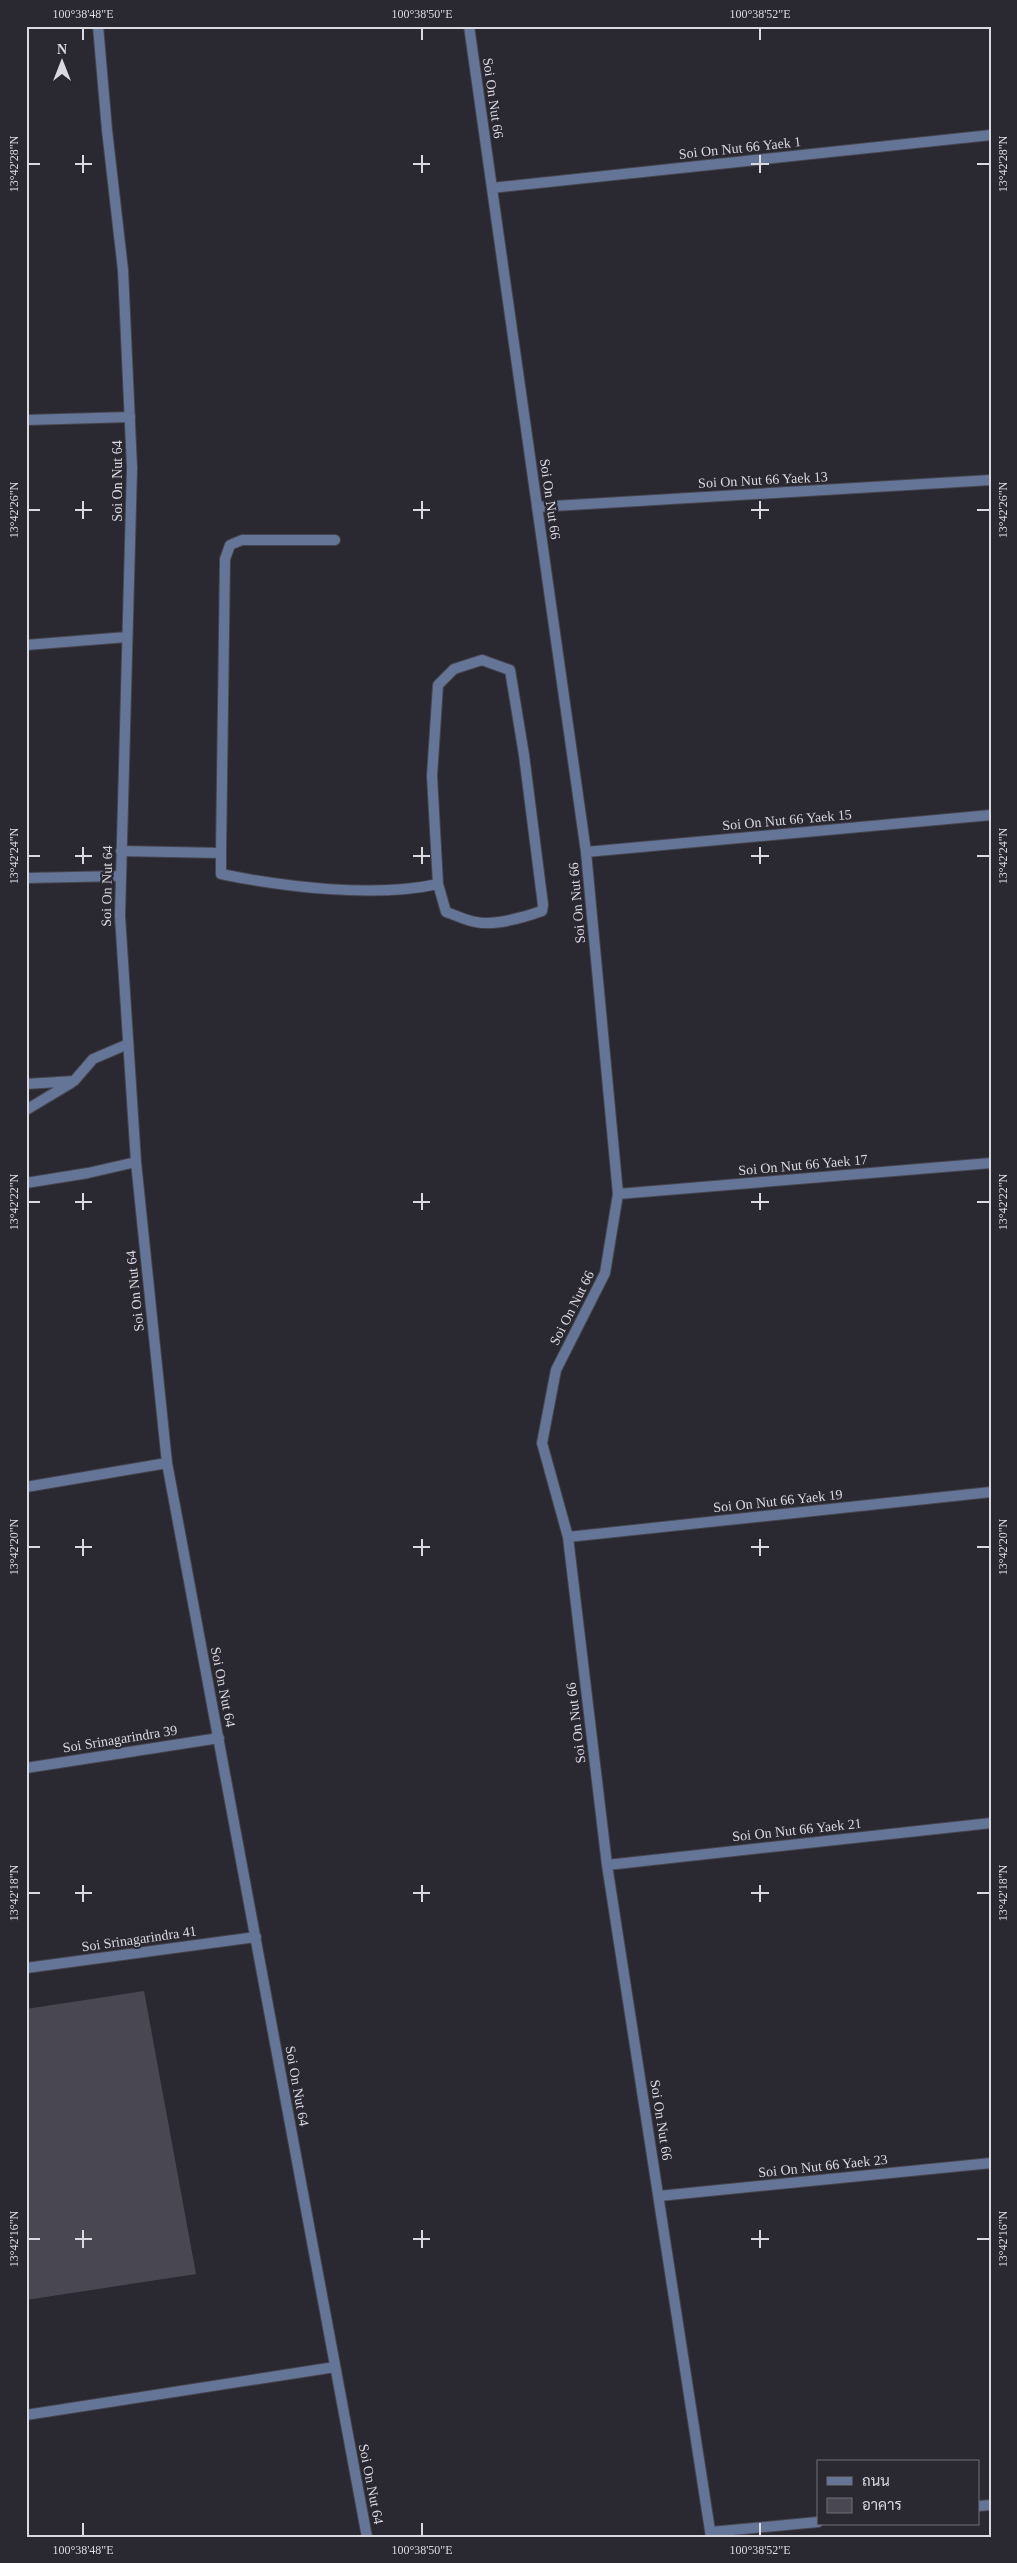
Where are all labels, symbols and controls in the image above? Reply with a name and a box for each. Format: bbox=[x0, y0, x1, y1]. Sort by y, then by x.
text: 100°38'48"E bbox=[52, 7, 114, 21]
text: 100°38'50"E bbox=[391, 7, 453, 21]
text: 100°38'52"E bbox=[729, 7, 791, 21]
north arrow bbox=[38, 38, 88, 88]
text: N bbox=[57, 42, 67, 57]
street label: Soi On Nut 66 bbox=[480, 57, 506, 139]
street label: Soi On Nut 66 Yaek 1 bbox=[678, 134, 802, 162]
text: 13°42'28"N bbox=[7, 135, 21, 192]
text: 13°42'28"N bbox=[996, 135, 1010, 192]
street label: Soi On Nut 64 bbox=[110, 440, 125, 522]
street label: Soi On Nut 66 bbox=[537, 458, 563, 540]
street label: Soi On Nut 66 Yaek 13 bbox=[698, 469, 828, 491]
text: 13°42'26"N bbox=[7, 481, 21, 538]
text: 13°42'26"N bbox=[996, 481, 1010, 538]
street label: Soi On Nut 66 Yaek 15 bbox=[722, 807, 852, 833]
text: 13°42'24"N bbox=[7, 827, 21, 884]
text: 13°42'24"N bbox=[996, 827, 1010, 884]
street label: Soi On Nut 64 bbox=[99, 845, 115, 927]
street label: Soi On Nut 66 bbox=[566, 862, 588, 944]
street label: Soi On Nut 66 Yaek 17 bbox=[738, 1152, 868, 1178]
text: 13°42'22"N bbox=[7, 1173, 21, 1230]
text: 13°42'22"N bbox=[996, 1173, 1010, 1230]
street label: Soi On Nut 64 bbox=[123, 1250, 147, 1332]
street label: Soi On Nut 66 bbox=[547, 1268, 597, 1348]
street label: Soi On Nut 66 Yaek 19 bbox=[713, 1487, 843, 1515]
text: 13°42'20"N bbox=[7, 1518, 21, 1575]
text: 13°42'20"N bbox=[996, 1518, 1010, 1575]
street label: Soi On Nut 64 bbox=[208, 1646, 238, 1728]
street label: Soi On Nut 66 bbox=[564, 1682, 588, 1764]
street label: Soi Srinagarindra 39 bbox=[62, 1723, 178, 1755]
street label: Soi On Nut 66 Yaek 21 bbox=[732, 1816, 862, 1844]
text: 13°42'18"N bbox=[7, 1864, 21, 1921]
text: 13°42'18"N bbox=[996, 1864, 1010, 1921]
street label: Soi Srinagarindra 41 bbox=[81, 1924, 197, 1954]
street label: Soi On Nut 64 bbox=[283, 2045, 311, 2127]
street label: Soi On Nut 66 bbox=[647, 2079, 675, 2161]
street label: Soi On Nut 66 Yaek 23 bbox=[758, 2152, 888, 2180]
text: 13°42'16"N bbox=[7, 2210, 21, 2267]
text: 13°42'16"N bbox=[996, 2210, 1010, 2267]
street label: Soi On Nut 64 bbox=[356, 2443, 386, 2525]
legend bbox=[817, 2460, 980, 2526]
text: ถนน bbox=[862, 2473, 890, 2489]
text: อาคาร bbox=[862, 2497, 902, 2513]
text: 100°38'48"E bbox=[52, 2543, 114, 2557]
text: 100°38'50"E bbox=[391, 2543, 453, 2557]
text: 100°38'52"E bbox=[729, 2543, 791, 2557]

